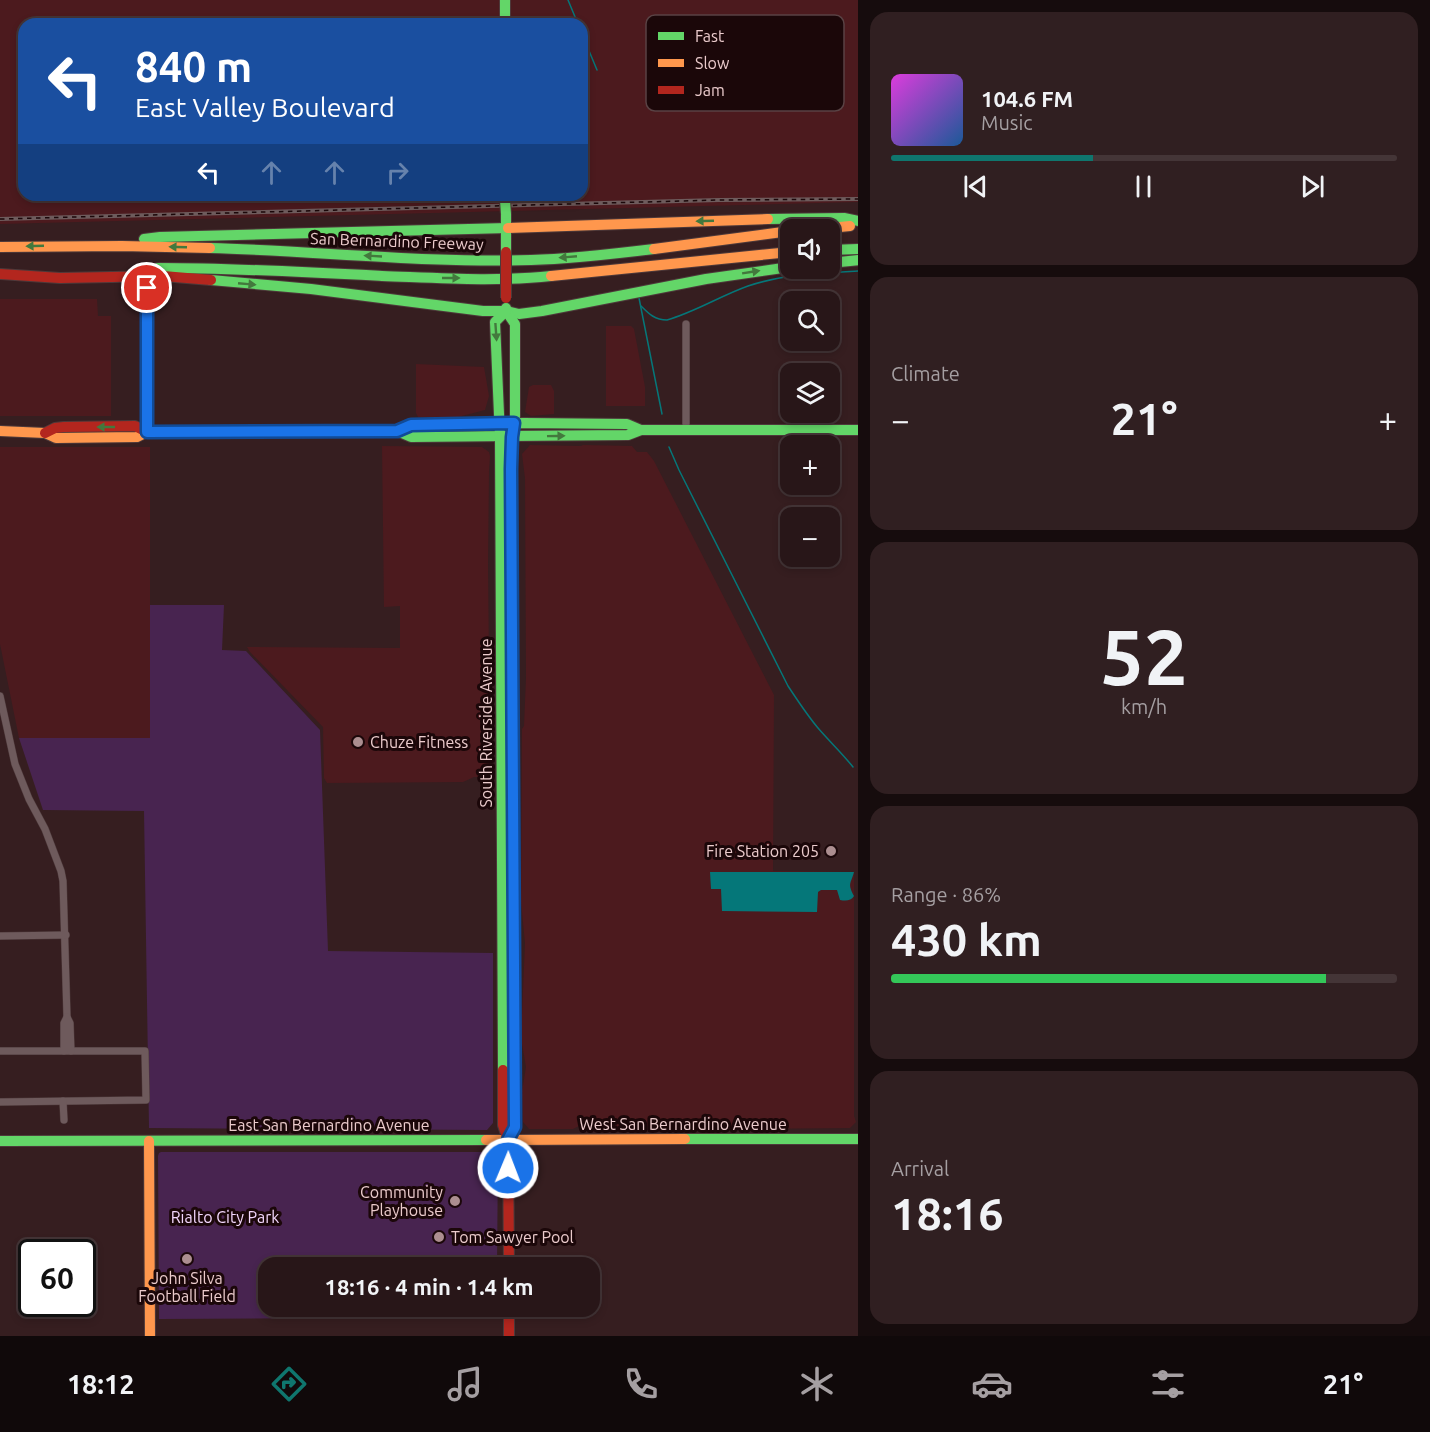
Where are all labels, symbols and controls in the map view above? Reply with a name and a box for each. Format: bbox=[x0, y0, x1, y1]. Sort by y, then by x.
legend bbox=[646, 15, 844, 111]
text: Fast bbox=[695, 27, 725, 45]
icon: left bbox=[36, 42, 114, 120]
text: 840 m bbox=[135, 43, 252, 90]
text: Slow bbox=[695, 54, 730, 72]
text: Jam bbox=[695, 81, 725, 99]
text: 104.6 FM bbox=[981, 86, 1073, 111]
text: East Valley Boulevard bbox=[135, 92, 395, 122]
text: Music bbox=[981, 111, 1033, 134]
icon: left bbox=[192, 156, 225, 189]
icon: ahead bbox=[255, 156, 288, 189]
icon: ahead bbox=[318, 156, 351, 189]
icon: right bbox=[381, 156, 414, 189]
icon: previous bbox=[959, 170, 992, 203]
icon: pause bbox=[1127, 170, 1160, 203]
icon: next bbox=[1296, 170, 1329, 203]
one-way arrow bbox=[695, 216, 714, 226]
map controls bbox=[780, 219, 840, 567]
button: sound bbox=[780, 219, 840, 279]
street label: San Bernardino Freeway bbox=[310, 229, 484, 253]
one-way arrow bbox=[26, 242, 45, 251]
one-way arrow bbox=[169, 242, 188, 252]
one-way arrow bbox=[364, 252, 383, 261]
one-way arrow bbox=[558, 252, 577, 262]
pin bbox=[121, 262, 172, 313]
one-way arrow bbox=[741, 267, 760, 276]
icon: arrive bbox=[130, 271, 163, 304]
one-way arrow bbox=[442, 273, 461, 283]
one-way arrow bbox=[238, 279, 257, 289]
button: search bbox=[780, 291, 840, 351]
one-way arrow bbox=[491, 322, 500, 341]
text: Climate bbox=[891, 362, 960, 385]
button: layers bbox=[780, 363, 840, 423]
text: 21° bbox=[1111, 393, 1177, 444]
text: − bbox=[891, 401, 910, 438]
text: + bbox=[1378, 401, 1397, 438]
one-way arrow bbox=[97, 422, 116, 432]
one-way arrow bbox=[547, 432, 566, 441]
button: + bbox=[780, 435, 840, 495]
button: − bbox=[780, 507, 840, 567]
text: 52 bbox=[1100, 612, 1188, 700]
street label: South Riverside Avenue bbox=[477, 638, 495, 808]
text: km/h bbox=[1121, 695, 1167, 718]
place label: Chuze Fitness bbox=[370, 733, 468, 751]
marker: Chuze Fitness bbox=[351, 735, 365, 749]
place label: Fire Station 205 bbox=[706, 842, 819, 860]
marker: Fire Station 205 bbox=[824, 844, 838, 858]
text: Range · 86% bbox=[891, 883, 1001, 906]
text: 430 km bbox=[891, 914, 1042, 965]
street label: West San Bernardino Avenue bbox=[579, 1115, 787, 1133]
street label: East San Bernardino Avenue bbox=[228, 1116, 430, 1134]
position arrow bbox=[476, 1136, 540, 1200]
text: Arrival bbox=[891, 1157, 949, 1180]
place label: Community Playhouse bbox=[360, 1183, 443, 1219]
text: 18:16 bbox=[891, 1188, 1004, 1239]
marker: Community Playhouse bbox=[448, 1194, 462, 1208]
park label: Rialto City Park bbox=[171, 1208, 279, 1226]
place label: Tom Sawyer Pool bbox=[451, 1228, 574, 1246]
marker: Tom Sawyer Pool bbox=[432, 1230, 446, 1244]
speed limit sign: 60 bbox=[18, 1239, 96, 1317]
marker: John Silva Football Field bbox=[180, 1252, 194, 1266]
place label: John Silva Football Field bbox=[138, 1269, 236, 1305]
text: 18:16 · 4 min · 1.4 km bbox=[324, 1274, 534, 1299]
icon: directions bbox=[268, 1363, 310, 1405]
icon: music bbox=[444, 1363, 486, 1405]
icon: phone bbox=[620, 1363, 662, 1405]
icon: climate bbox=[796, 1363, 838, 1405]
icon: car bbox=[971, 1363, 1013, 1405]
icon: filters bbox=[1147, 1363, 1189, 1405]
text: 18:12 bbox=[67, 1369, 134, 1399]
text: 21° bbox=[1323, 1369, 1363, 1399]

